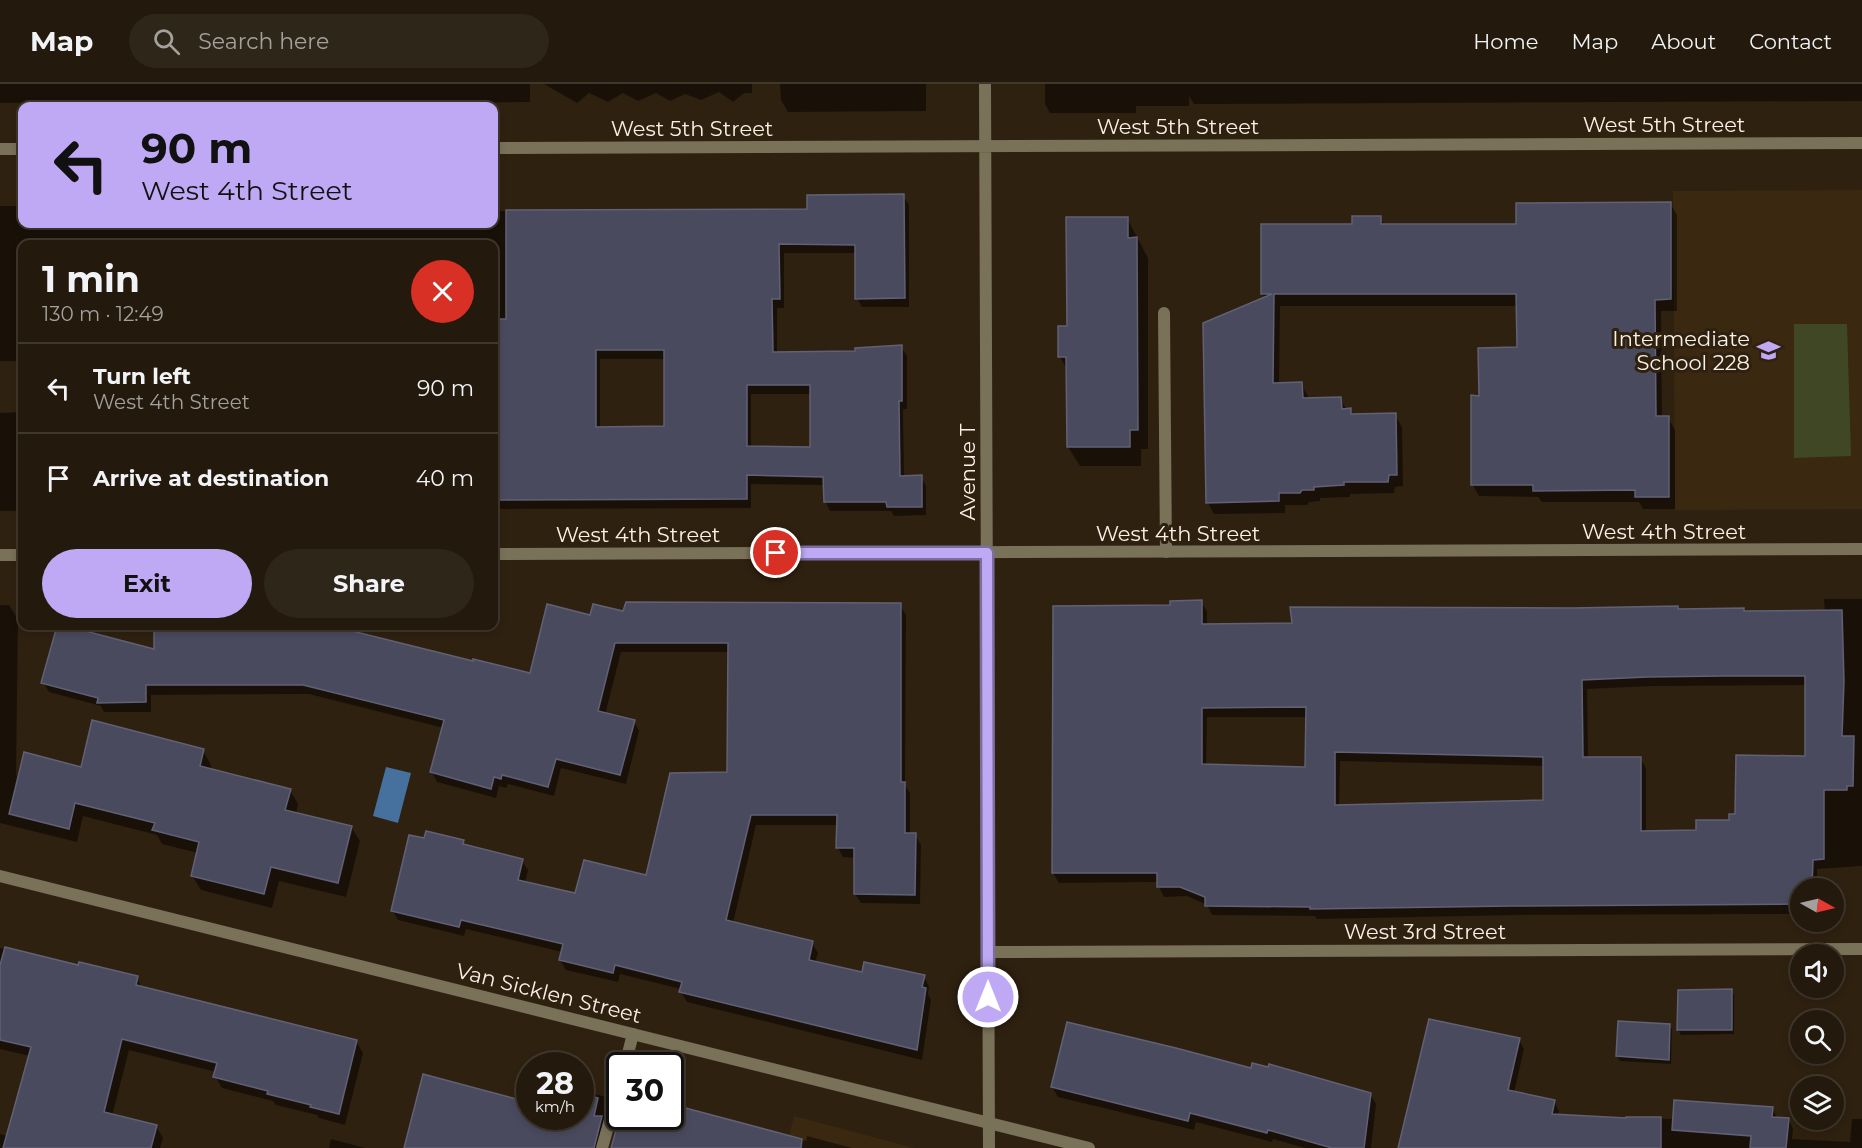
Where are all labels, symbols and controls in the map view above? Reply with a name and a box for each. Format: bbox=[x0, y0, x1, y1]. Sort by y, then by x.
search box bbox=[129, 14, 549, 68]
text: Map bbox=[30, 24, 93, 58]
icon: search bbox=[150, 25, 183, 58]
text: Search here bbox=[198, 28, 329, 55]
text: Home bbox=[1473, 29, 1538, 54]
text: Map bbox=[1571, 29, 1618, 54]
text: About bbox=[1651, 29, 1716, 54]
text: Contact bbox=[1749, 29, 1832, 54]
street label: West 5th Street bbox=[1583, 112, 1745, 137]
street label: West 5th Street bbox=[1097, 114, 1259, 139]
street label: West 5th Street bbox=[611, 116, 773, 141]
text: 90 m bbox=[141, 122, 252, 174]
icon: left bbox=[42, 126, 120, 204]
text: West 4th Street bbox=[141, 174, 353, 207]
text: 1 min bbox=[42, 257, 140, 301]
button: close bbox=[411, 260, 474, 323]
text: 130 m · 12:49 bbox=[42, 302, 164, 326]
place label: Intermediate School 228 bbox=[1612, 326, 1750, 375]
school or university icon: Intermediate School 228 bbox=[1755, 337, 1781, 363]
text: Turn left bbox=[93, 363, 191, 390]
icon: left bbox=[42, 372, 75, 405]
text: 90 m bbox=[417, 375, 474, 402]
text: West 4th Street bbox=[93, 390, 250, 414]
street label: Avenue T bbox=[955, 424, 980, 520]
icon: arrive bbox=[42, 462, 75, 495]
text: Arrive at destination bbox=[93, 465, 329, 492]
text: 40 m bbox=[416, 465, 474, 492]
street label: West 4th Street bbox=[1582, 519, 1746, 544]
street label: West 4th Street bbox=[1096, 521, 1260, 546]
street label: West 4th Street bbox=[556, 522, 720, 547]
pin bbox=[750, 527, 801, 578]
icon: arrive bbox=[759, 536, 792, 569]
button: Exit bbox=[42, 549, 252, 618]
button: Share bbox=[264, 549, 474, 618]
north arrow bbox=[1790, 878, 1844, 932]
map controls bbox=[1790, 878, 1844, 1130]
street label: West 3rd Street bbox=[1344, 919, 1506, 944]
button: sound bbox=[1790, 944, 1844, 998]
street label: Van Sicklen Street bbox=[454, 958, 644, 1028]
position arrow bbox=[956, 965, 1020, 1029]
button: search bbox=[1790, 1010, 1844, 1064]
speed limit sign: 30 bbox=[606, 1052, 684, 1130]
text: 28 bbox=[536, 1065, 574, 1102]
button: layers bbox=[1790, 1076, 1844, 1130]
text: km/h bbox=[535, 1097, 575, 1116]

